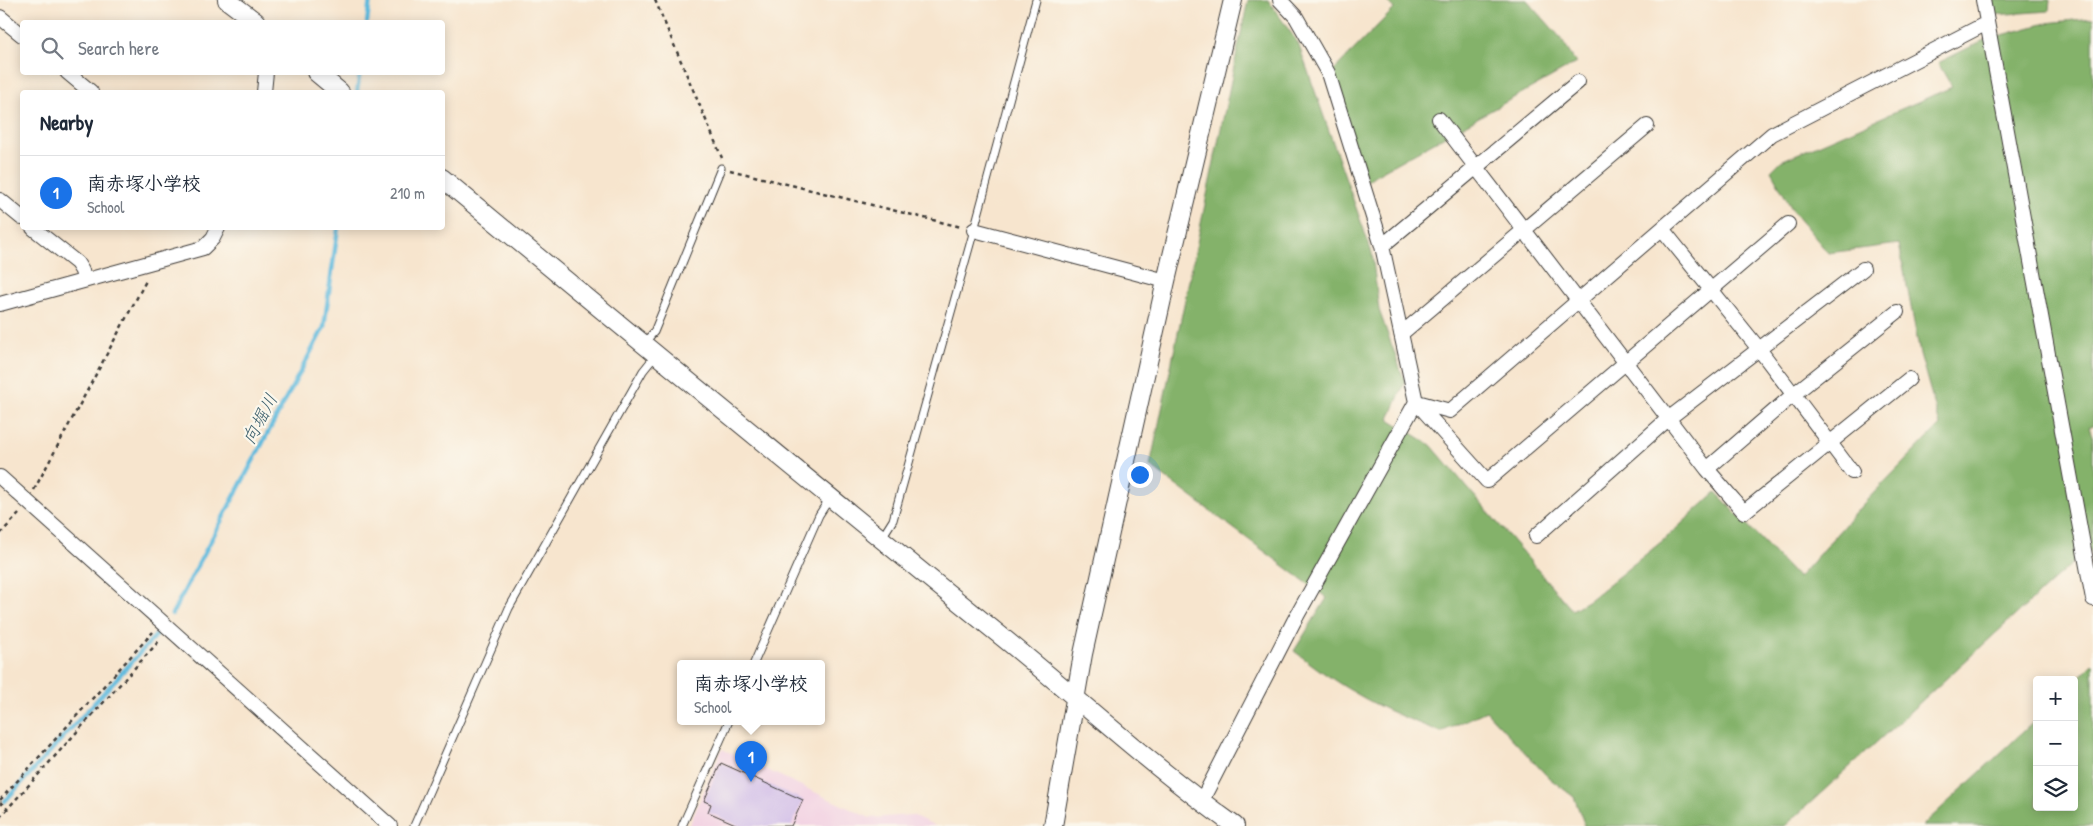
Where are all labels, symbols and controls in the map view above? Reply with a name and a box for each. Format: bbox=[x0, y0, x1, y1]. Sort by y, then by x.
search box bbox=[20, 20, 445, 75]
icon: search bbox=[38, 34, 66, 62]
text: Search here bbox=[78, 35, 159, 61]
text: Nearby bbox=[40, 108, 93, 137]
text: 南赤塚小学校 bbox=[87, 170, 201, 196]
text: 1 bbox=[53, 182, 59, 204]
text: 210 m bbox=[390, 182, 425, 204]
text: School bbox=[87, 196, 124, 218]
water label: 向堀川 bbox=[236, 389, 283, 448]
your location bbox=[1127, 462, 1153, 488]
popup bbox=[677, 660, 825, 725]
text: 南赤塚小学校 bbox=[694, 670, 808, 696]
map controls bbox=[2033, 676, 2078, 811]
button: + bbox=[2033, 676, 2078, 721]
text: School bbox=[694, 696, 731, 718]
button: − bbox=[2033, 721, 2078, 766]
pin: 1 bbox=[735, 741, 767, 782]
button: layers bbox=[2033, 766, 2078, 811]

